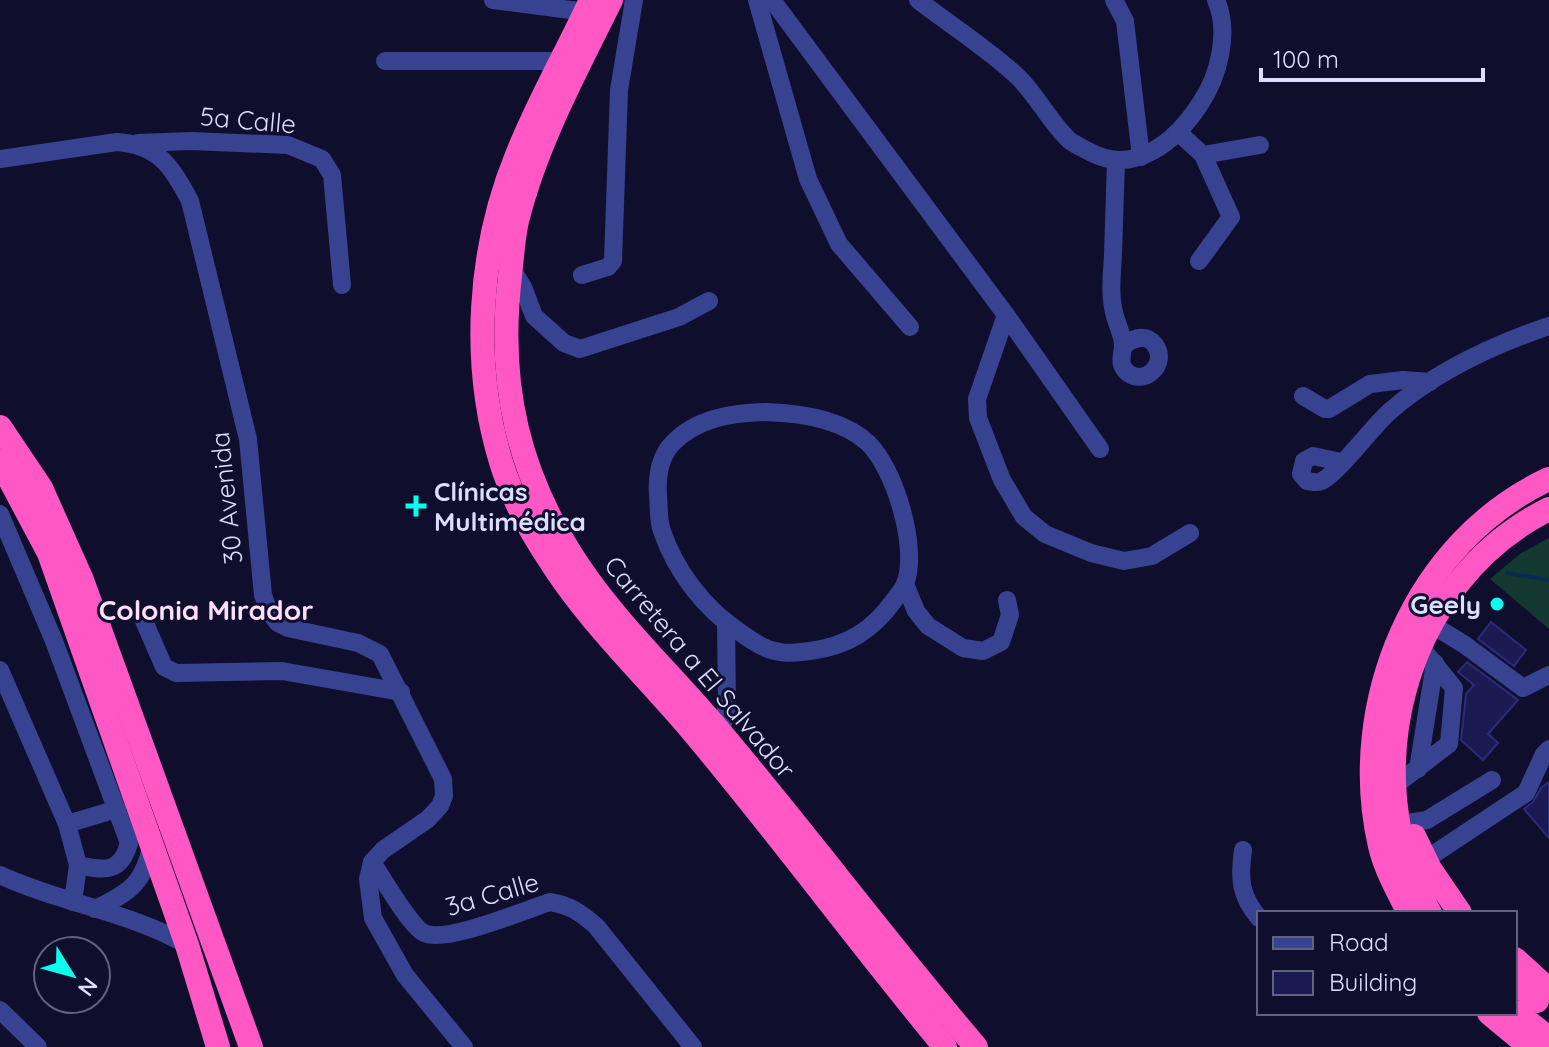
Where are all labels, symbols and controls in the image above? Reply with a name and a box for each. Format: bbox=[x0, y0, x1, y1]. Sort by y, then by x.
scale bar bbox=[1261, 32, 1483, 82]
text: 100 m bbox=[1273, 44, 1339, 74]
street label: 5a Calle bbox=[199, 99, 297, 141]
street label: 30 Avenida bbox=[203, 430, 249, 566]
place label: Clínicas Multimédica bbox=[434, 475, 586, 538]
marker: Clínicas Multimédica bbox=[405, 495, 427, 517]
street label: Carretera a El Salvador bbox=[597, 549, 803, 785]
place label: Geely bbox=[1410, 588, 1481, 621]
district label: Colonia Mirador bbox=[99, 592, 313, 627]
marker: Geely bbox=[1488, 595, 1506, 613]
street label: 3a Calle bbox=[441, 865, 543, 923]
legend bbox=[1257, 911, 1517, 1015]
text: Road bbox=[1329, 927, 1389, 957]
north arrow bbox=[32, 935, 112, 1015]
text: Building bbox=[1329, 967, 1417, 997]
text: N bbox=[72, 972, 104, 1002]

